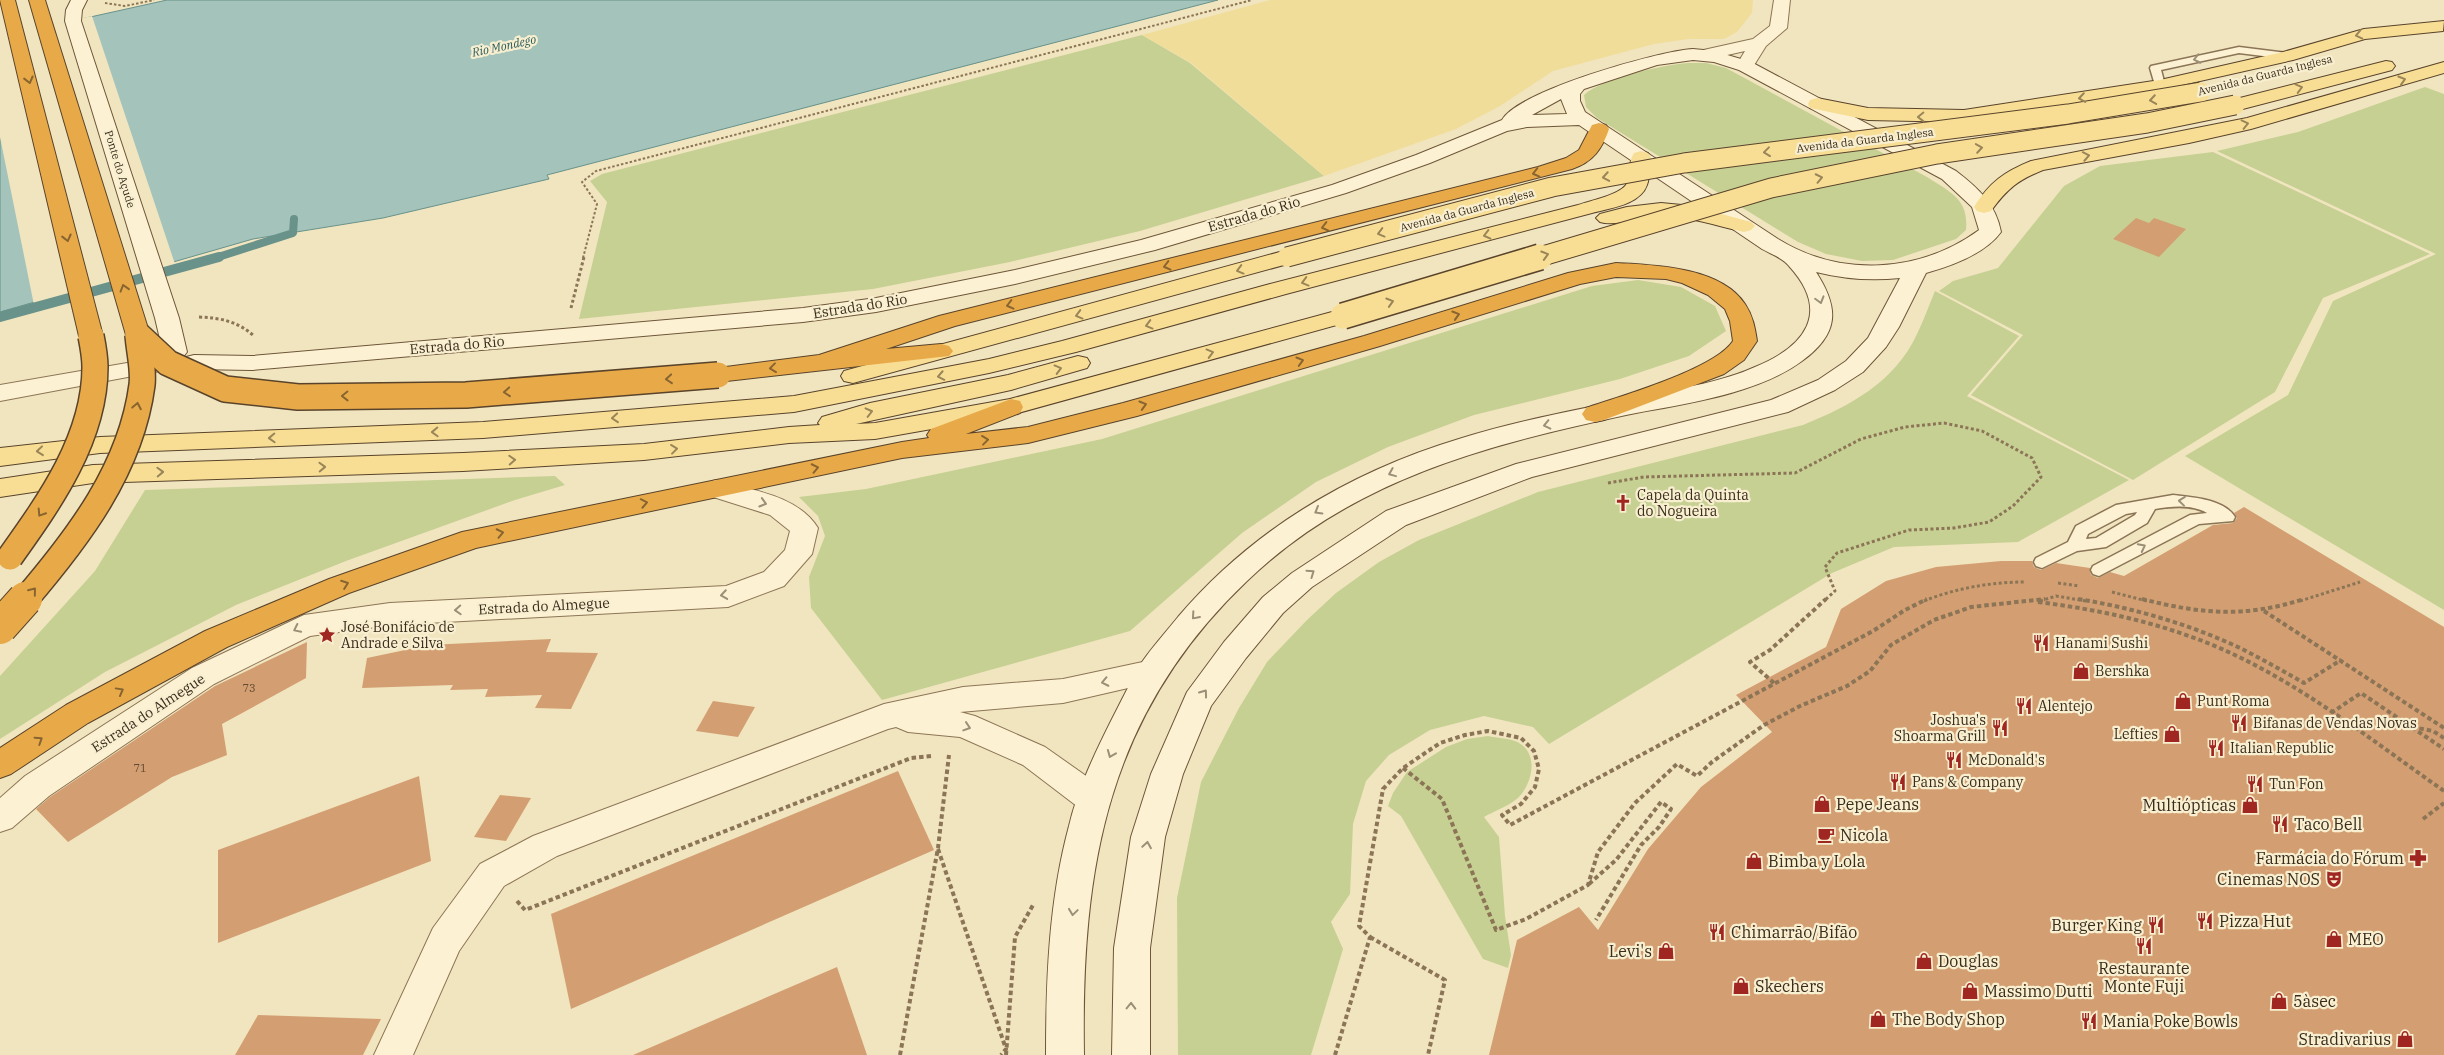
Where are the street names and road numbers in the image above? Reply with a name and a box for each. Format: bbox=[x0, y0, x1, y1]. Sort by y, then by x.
street label: Avenida da Guarda Inglesa bbox=[2196, 51, 2334, 99]
street label: Avenida da Guarda Inglesa bbox=[1796, 125, 1934, 155]
street label: Ponte do Açude bbox=[102, 129, 138, 209]
street label: Avenida da Guarda Inglesa bbox=[1398, 185, 1536, 235]
street label: Estrada do Rio bbox=[1206, 192, 1302, 236]
street label: Estrada do Rio bbox=[812, 290, 909, 322]
street label: Estrada do Rio bbox=[409, 332, 505, 358]
street label: Estrada do Almegue bbox=[478, 594, 610, 618]
street label: Estrada do Almegue bbox=[88, 670, 208, 756]

